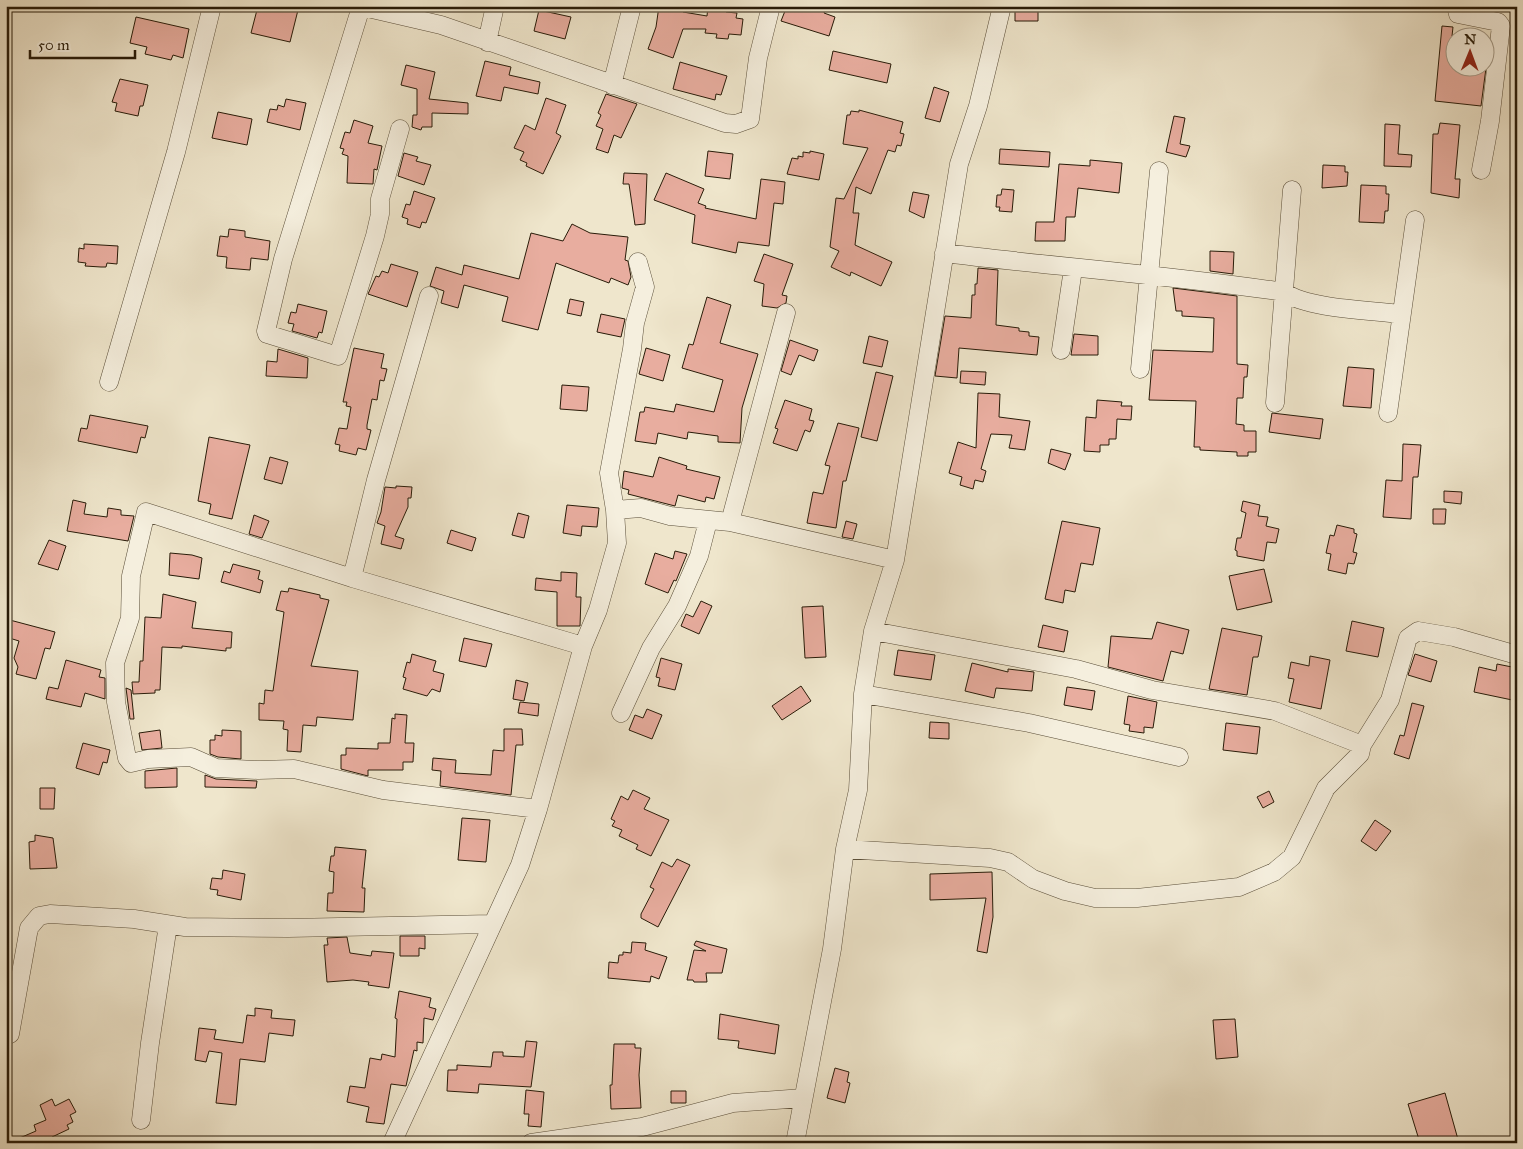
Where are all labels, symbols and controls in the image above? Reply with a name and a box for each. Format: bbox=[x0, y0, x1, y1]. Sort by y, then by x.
scale bar bbox=[30, 28, 135, 60]
north arrow bbox=[1446, 28, 1496, 78]
text: N bbox=[1464, 31, 1476, 48]
text: 50 m bbox=[38, 36, 70, 54]

